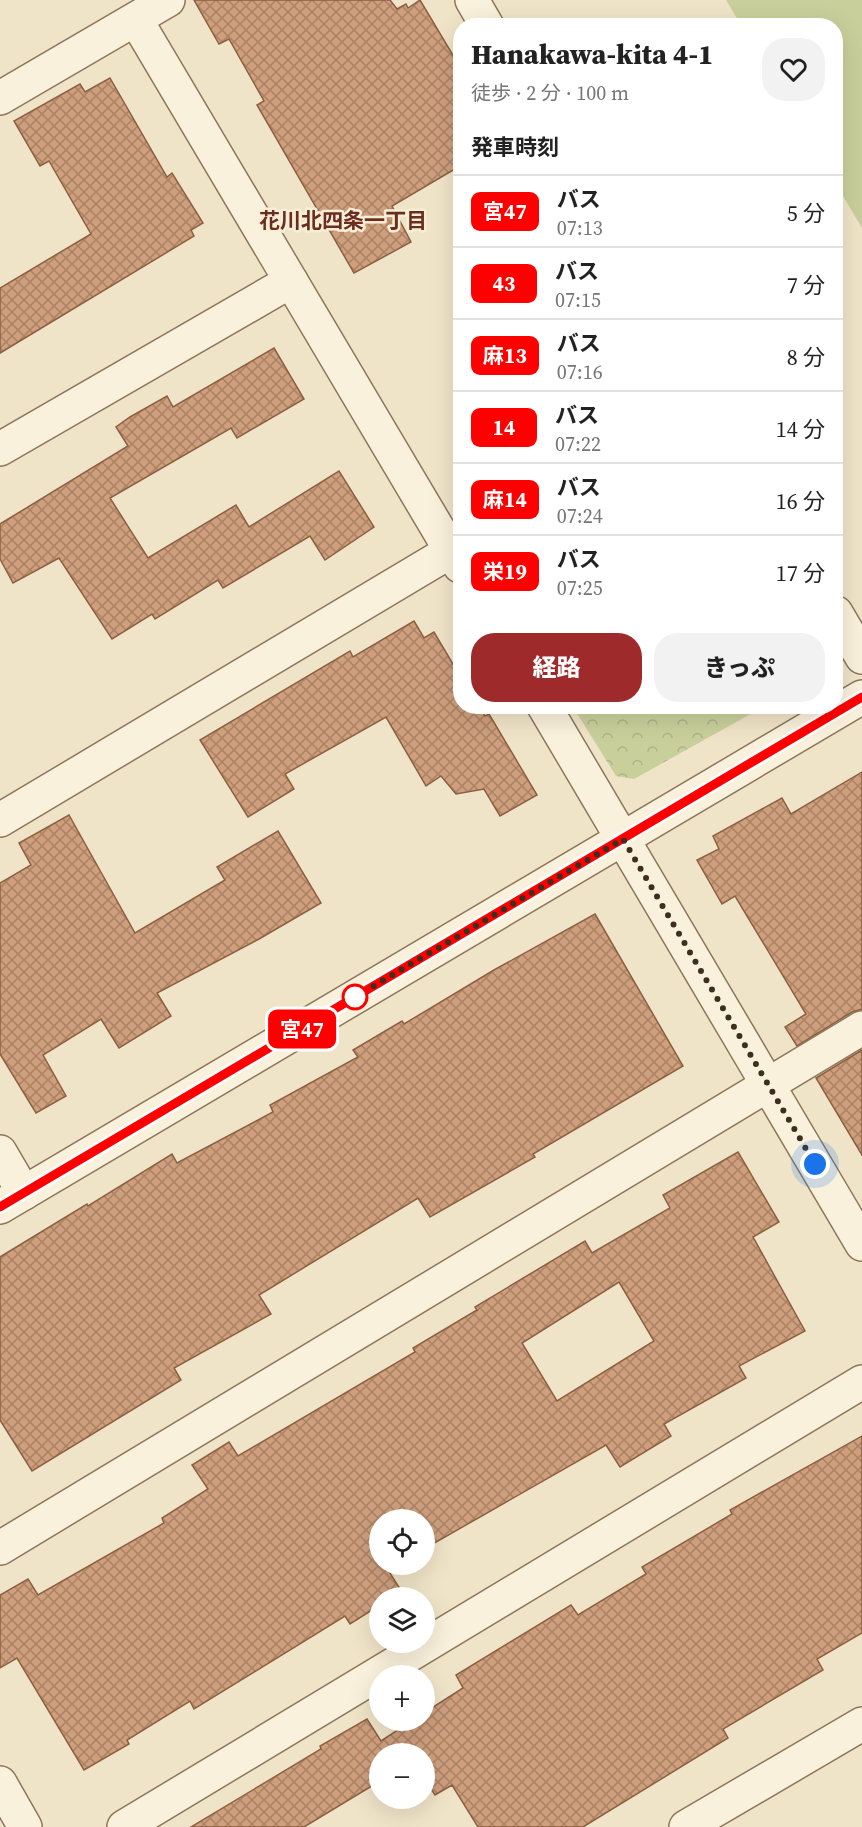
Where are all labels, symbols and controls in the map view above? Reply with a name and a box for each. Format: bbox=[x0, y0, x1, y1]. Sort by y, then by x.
text: Hanakawa-kita 4-1 bbox=[471, 35, 713, 73]
button: heart bbox=[762, 38, 825, 101]
text: 徒歩 · 2 分 · 100 m bbox=[471, 79, 629, 107]
text: 発車時刻 bbox=[471, 132, 559, 162]
text: バス bbox=[557, 184, 601, 214]
text: 宮47 bbox=[483, 197, 527, 226]
text: 5 分 bbox=[787, 198, 825, 228]
district label: 花川北四条一丁目 bbox=[259, 206, 427, 235]
text: 07:13 bbox=[557, 214, 603, 242]
text: バス bbox=[555, 256, 599, 286]
text: 43 bbox=[493, 269, 515, 298]
text: 7 分 bbox=[787, 270, 825, 300]
text: 07:15 bbox=[555, 286, 601, 314]
text: バス bbox=[557, 328, 601, 358]
text: 麻13 bbox=[483, 341, 527, 370]
text: 8 分 bbox=[787, 342, 825, 372]
text: 07:16 bbox=[557, 358, 603, 386]
text: バス bbox=[555, 400, 599, 430]
text: 14 bbox=[493, 413, 515, 442]
text: 14 分 bbox=[776, 414, 825, 444]
text: 07:22 bbox=[555, 430, 601, 458]
text: バス bbox=[557, 472, 601, 502]
text: 麻14 bbox=[483, 485, 527, 514]
text: 16 分 bbox=[776, 486, 825, 516]
text: 07:24 bbox=[557, 502, 603, 530]
text: バス bbox=[557, 544, 601, 574]
text: 栄19 bbox=[483, 557, 527, 586]
text: 17 分 bbox=[776, 558, 825, 588]
text: 07:25 bbox=[557, 574, 603, 602]
button: 経路 bbox=[471, 633, 642, 702]
button: きっぷ bbox=[654, 633, 825, 702]
unlabelled marker bbox=[342, 984, 368, 1010]
line badge: 宮47 bbox=[268, 1010, 336, 1048]
text: 宮47 bbox=[280, 1015, 324, 1044]
your location bbox=[800, 1149, 830, 1179]
map controls bbox=[369, 1509, 435, 1809]
button: locate bbox=[369, 1509, 435, 1575]
button: layers bbox=[369, 1587, 435, 1653]
button: + bbox=[369, 1665, 435, 1731]
button: − bbox=[369, 1743, 435, 1809]

